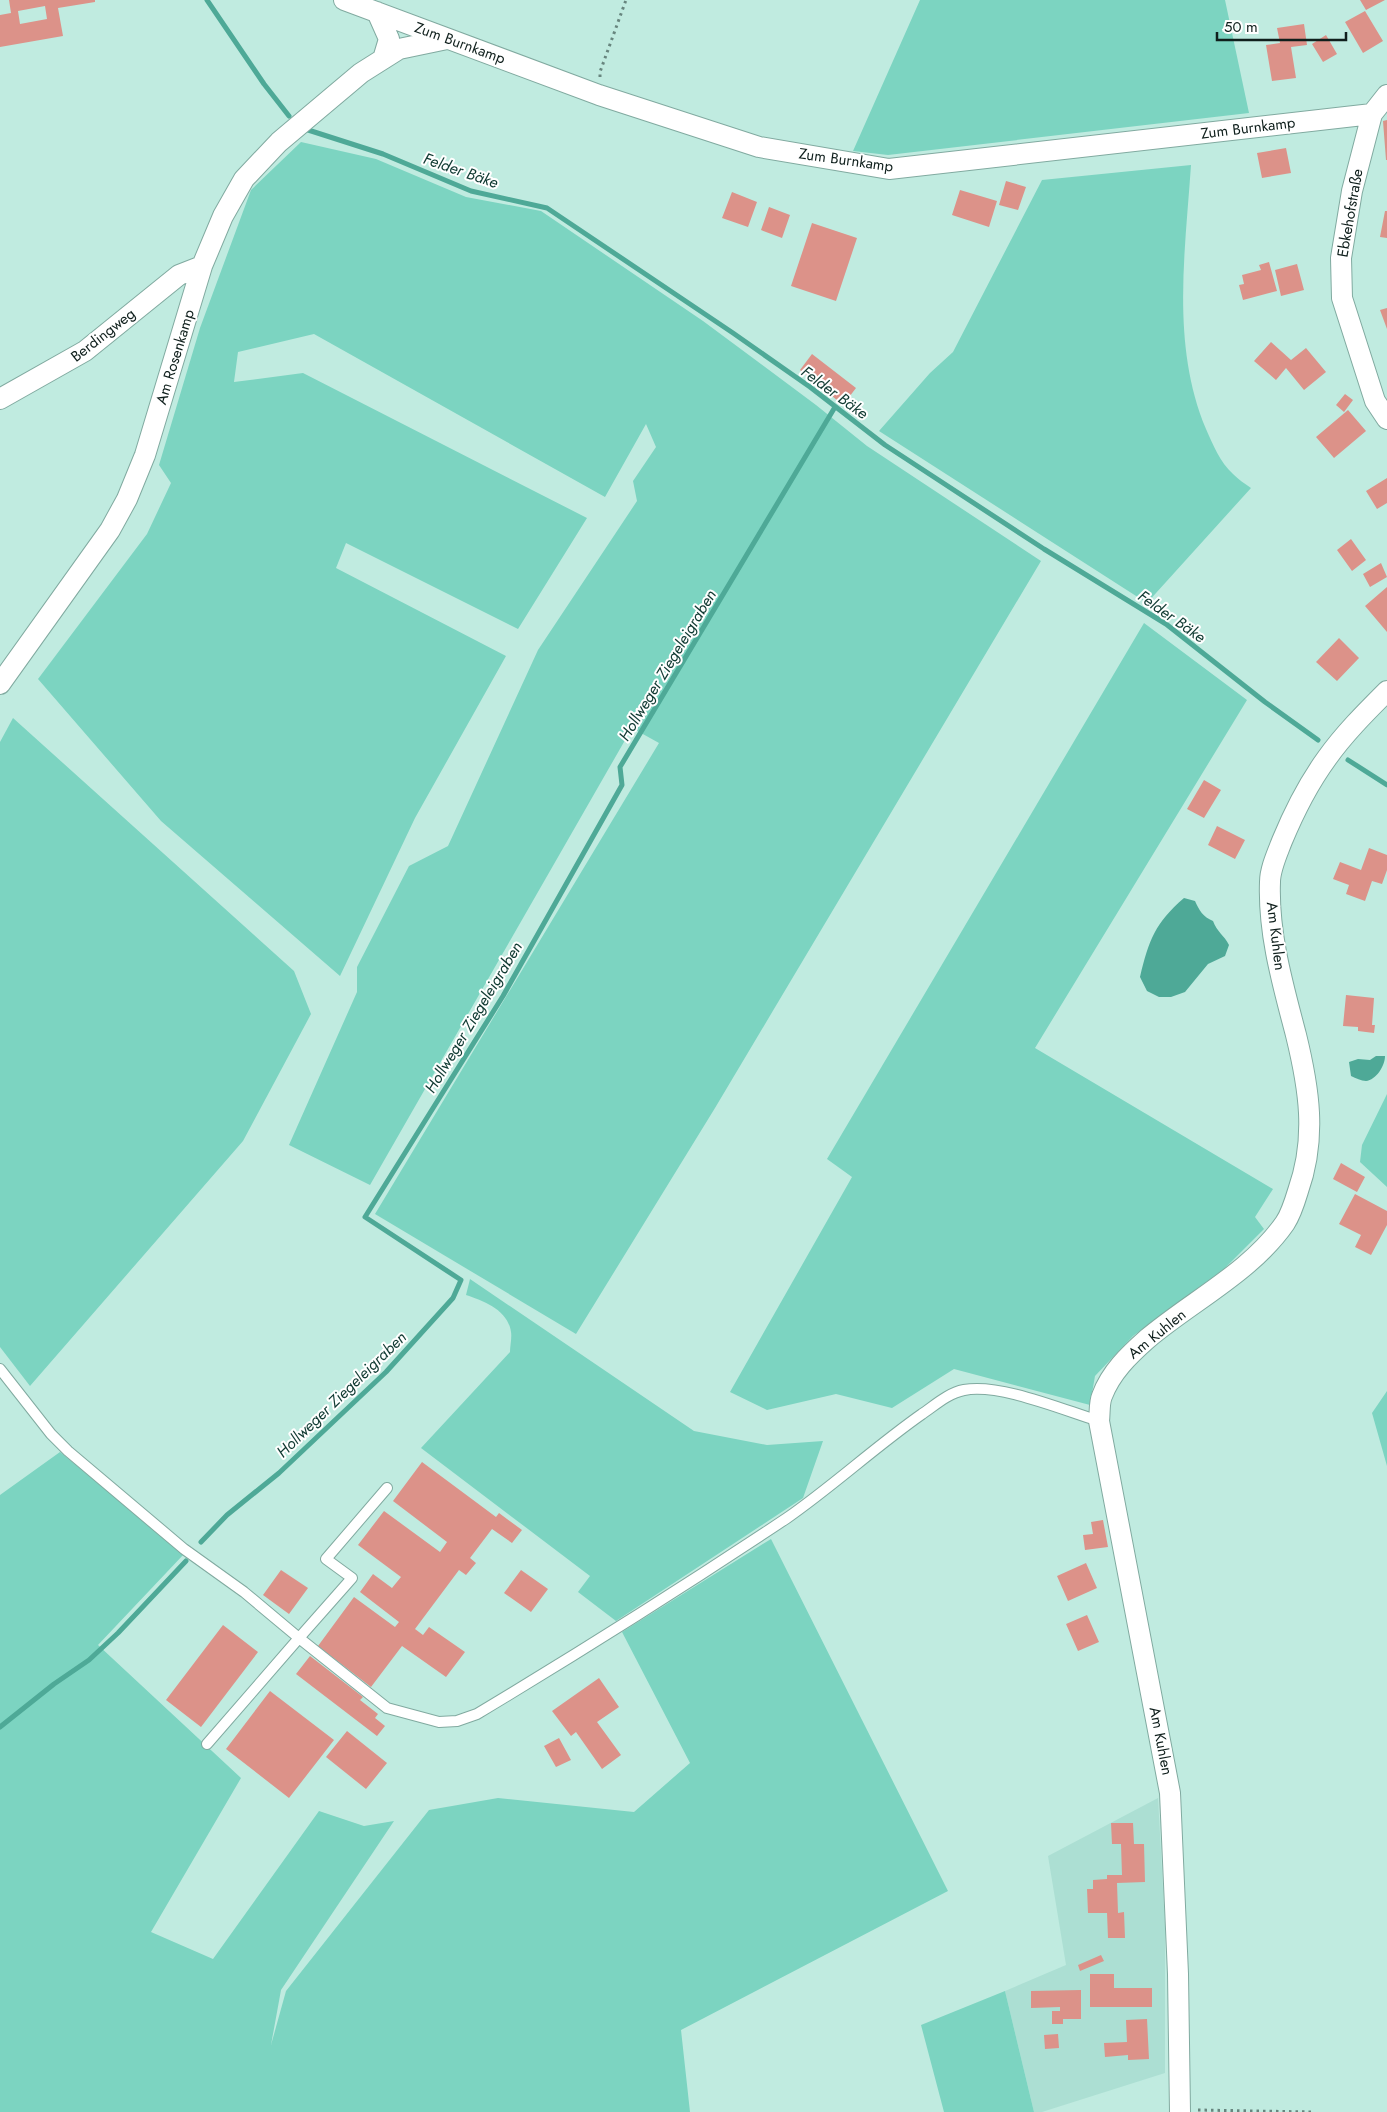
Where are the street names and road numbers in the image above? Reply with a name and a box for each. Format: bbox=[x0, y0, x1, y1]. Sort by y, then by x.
street label: Zum Burnkamp bbox=[412, 16, 509, 70]
street label: Zum Burnkamp bbox=[1199, 111, 1297, 145]
street label: Zum Burnkamp bbox=[797, 142, 895, 178]
street label: Ebkehofstraße bbox=[1331, 167, 1369, 259]
street label: Berdingweg bbox=[66, 303, 140, 367]
street label: Am Rosenkamp bbox=[150, 306, 200, 407]
street label: Am Kuhlen bbox=[1261, 900, 1291, 972]
street label: Am Kuhlen bbox=[1123, 1304, 1191, 1364]
street label: Am Kuhlen bbox=[1144, 1705, 1178, 1777]

